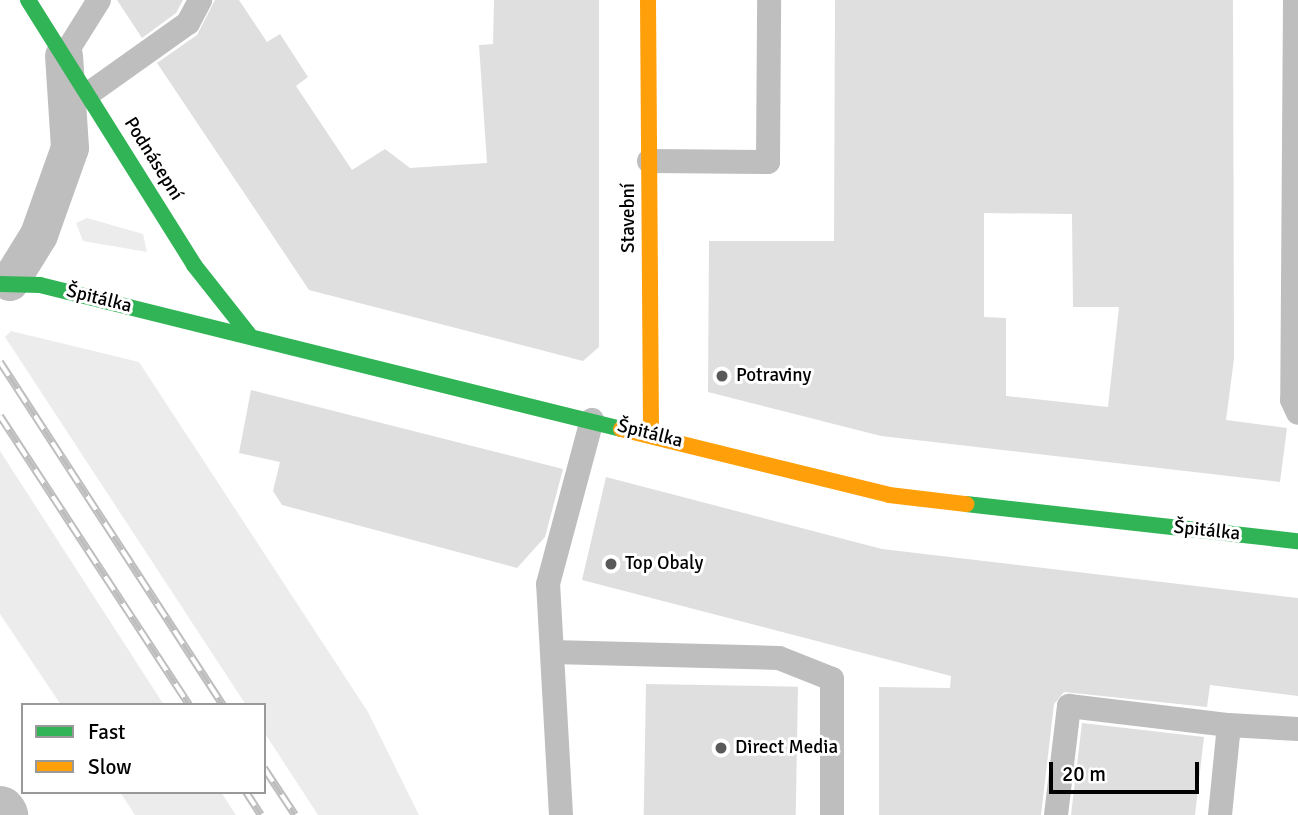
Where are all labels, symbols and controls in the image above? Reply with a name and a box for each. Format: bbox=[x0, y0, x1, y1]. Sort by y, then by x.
street label: Podnásepní bbox=[119, 113, 187, 205]
street label: Stavební bbox=[618, 183, 640, 253]
street label: Špitálka bbox=[64, 280, 134, 318]
place label: Potraviny bbox=[736, 365, 811, 387]
marker: Potraviny bbox=[714, 368, 730, 384]
street label: Špitálka bbox=[615, 415, 685, 453]
street label: Špitálka bbox=[1173, 516, 1241, 546]
place label: Top Obaly bbox=[625, 553, 703, 575]
marker: Top Obaly bbox=[603, 556, 619, 572]
legend bbox=[21, 703, 266, 794]
text: Fast bbox=[88, 719, 125, 745]
place label: Direct Media bbox=[735, 737, 838, 759]
marker: Direct Media bbox=[713, 740, 729, 756]
scale bar bbox=[1053, 748, 1204, 792]
text: Slow bbox=[88, 754, 132, 780]
text: 20 m bbox=[1062, 761, 1106, 787]

